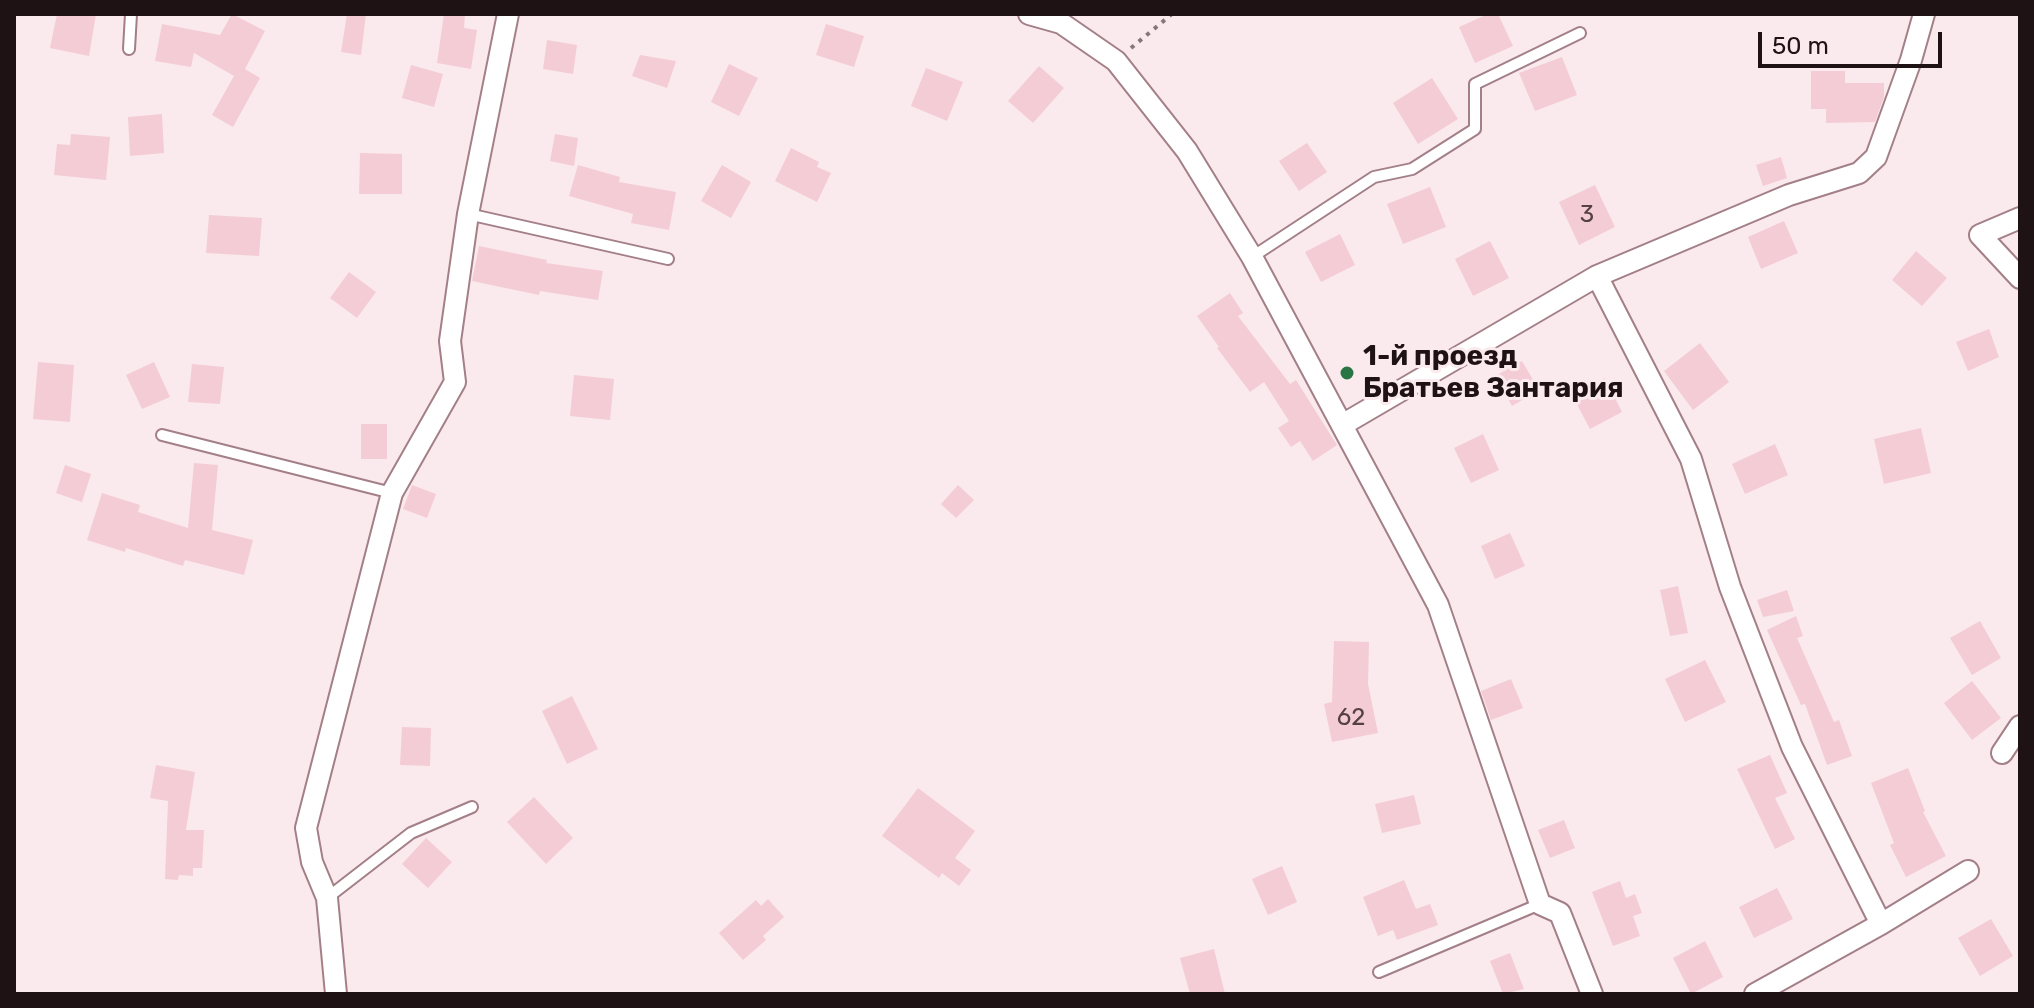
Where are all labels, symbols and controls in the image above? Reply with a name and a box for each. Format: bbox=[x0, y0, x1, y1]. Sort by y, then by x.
scale bar bbox=[1762, 16, 1946, 66]
text: 50 m bbox=[1772, 32, 1829, 60]
house number: 3 bbox=[1580, 201, 1594, 229]
place label: 1-й проезд Братьев Зантария bbox=[1363, 340, 1624, 406]
marker: 1-й проезд Братьев Зантария bbox=[1338, 364, 1356, 382]
house number: 62 bbox=[1337, 704, 1365, 732]

